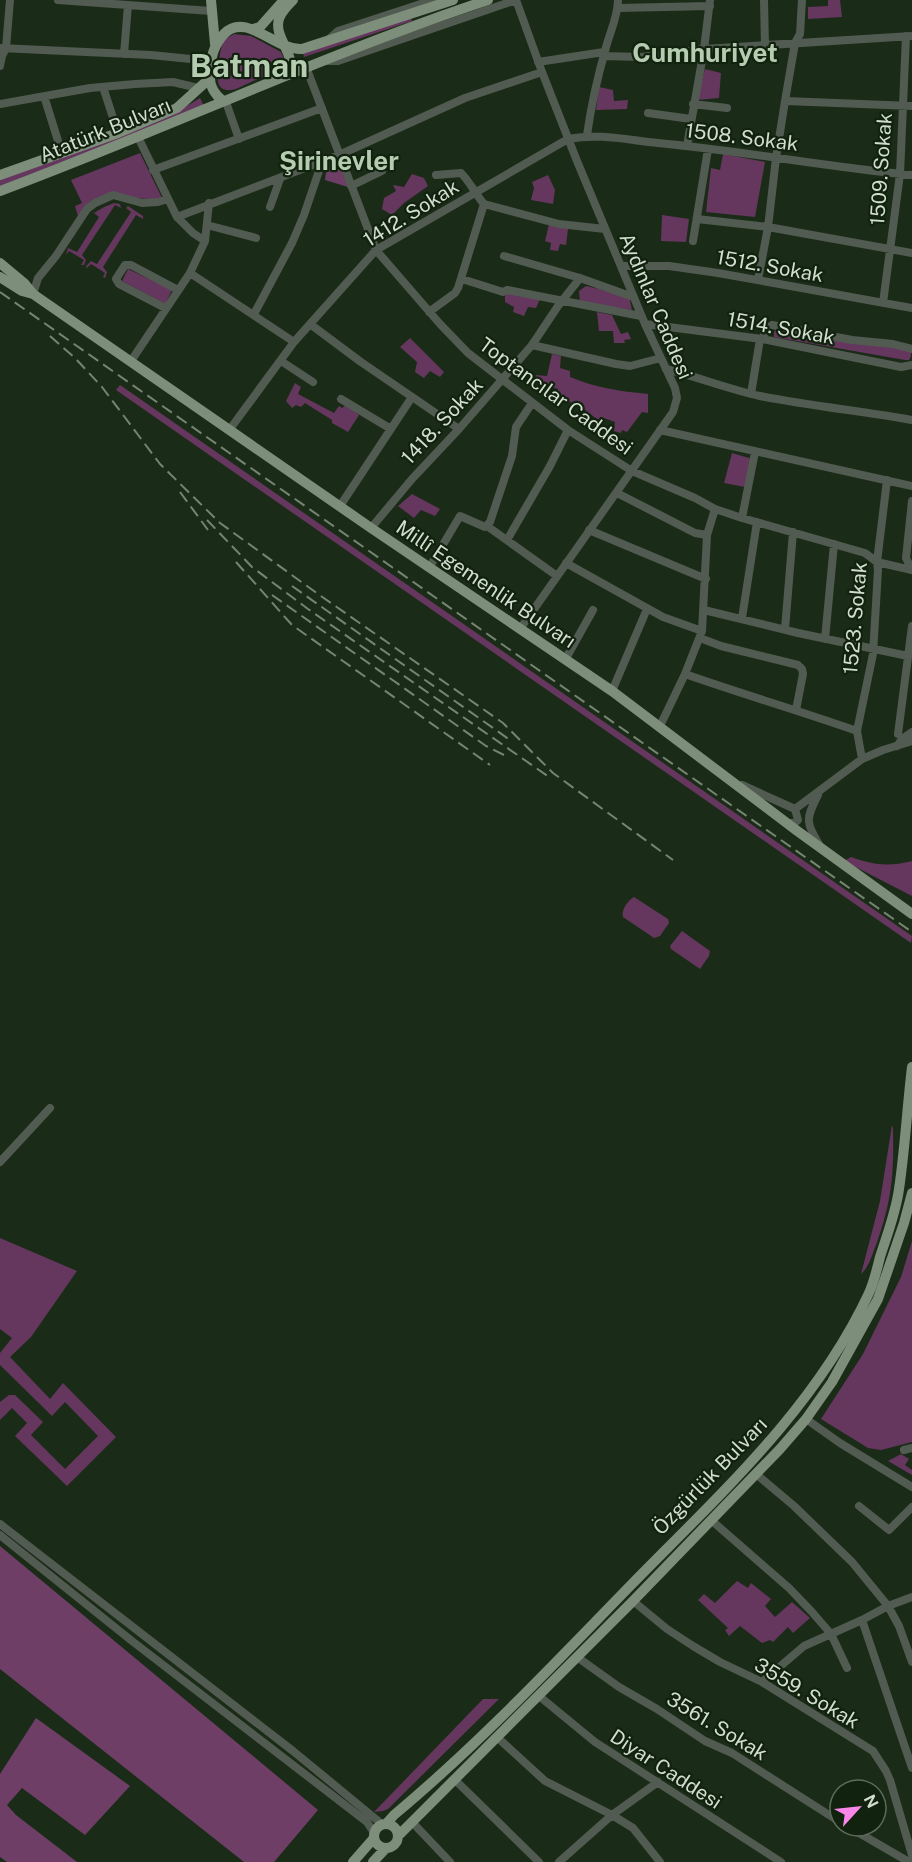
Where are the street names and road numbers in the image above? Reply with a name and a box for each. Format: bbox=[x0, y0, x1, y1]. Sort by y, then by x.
street label: Atatürk Bulvarı bbox=[36, 93, 174, 167]
street label: 1509. Sokak bbox=[865, 112, 897, 226]
street label: 1508. Sokak bbox=[684, 118, 800, 156]
street label: 1412. Sokak bbox=[359, 174, 463, 252]
street label: Aydınlar Caddesi bbox=[614, 229, 698, 383]
street label: 1512. Sokak bbox=[715, 245, 825, 287]
street label: 1514. Sokak bbox=[725, 307, 837, 349]
street label: Toptancılar Caddesi bbox=[475, 332, 637, 460]
street label: 1418. Sokak bbox=[396, 373, 488, 469]
street label: Millî Egemenlik Bulvarı bbox=[392, 515, 580, 653]
street label: 1523. Sokak bbox=[838, 561, 872, 675]
street label: Özgürlük Bulvarı bbox=[647, 1412, 772, 1540]
street label: 3559. Sokak bbox=[750, 1652, 864, 1734]
street label: 3561. Sokak bbox=[662, 1687, 772, 1765]
street label: Diyar Caddesi bbox=[606, 1724, 726, 1814]

